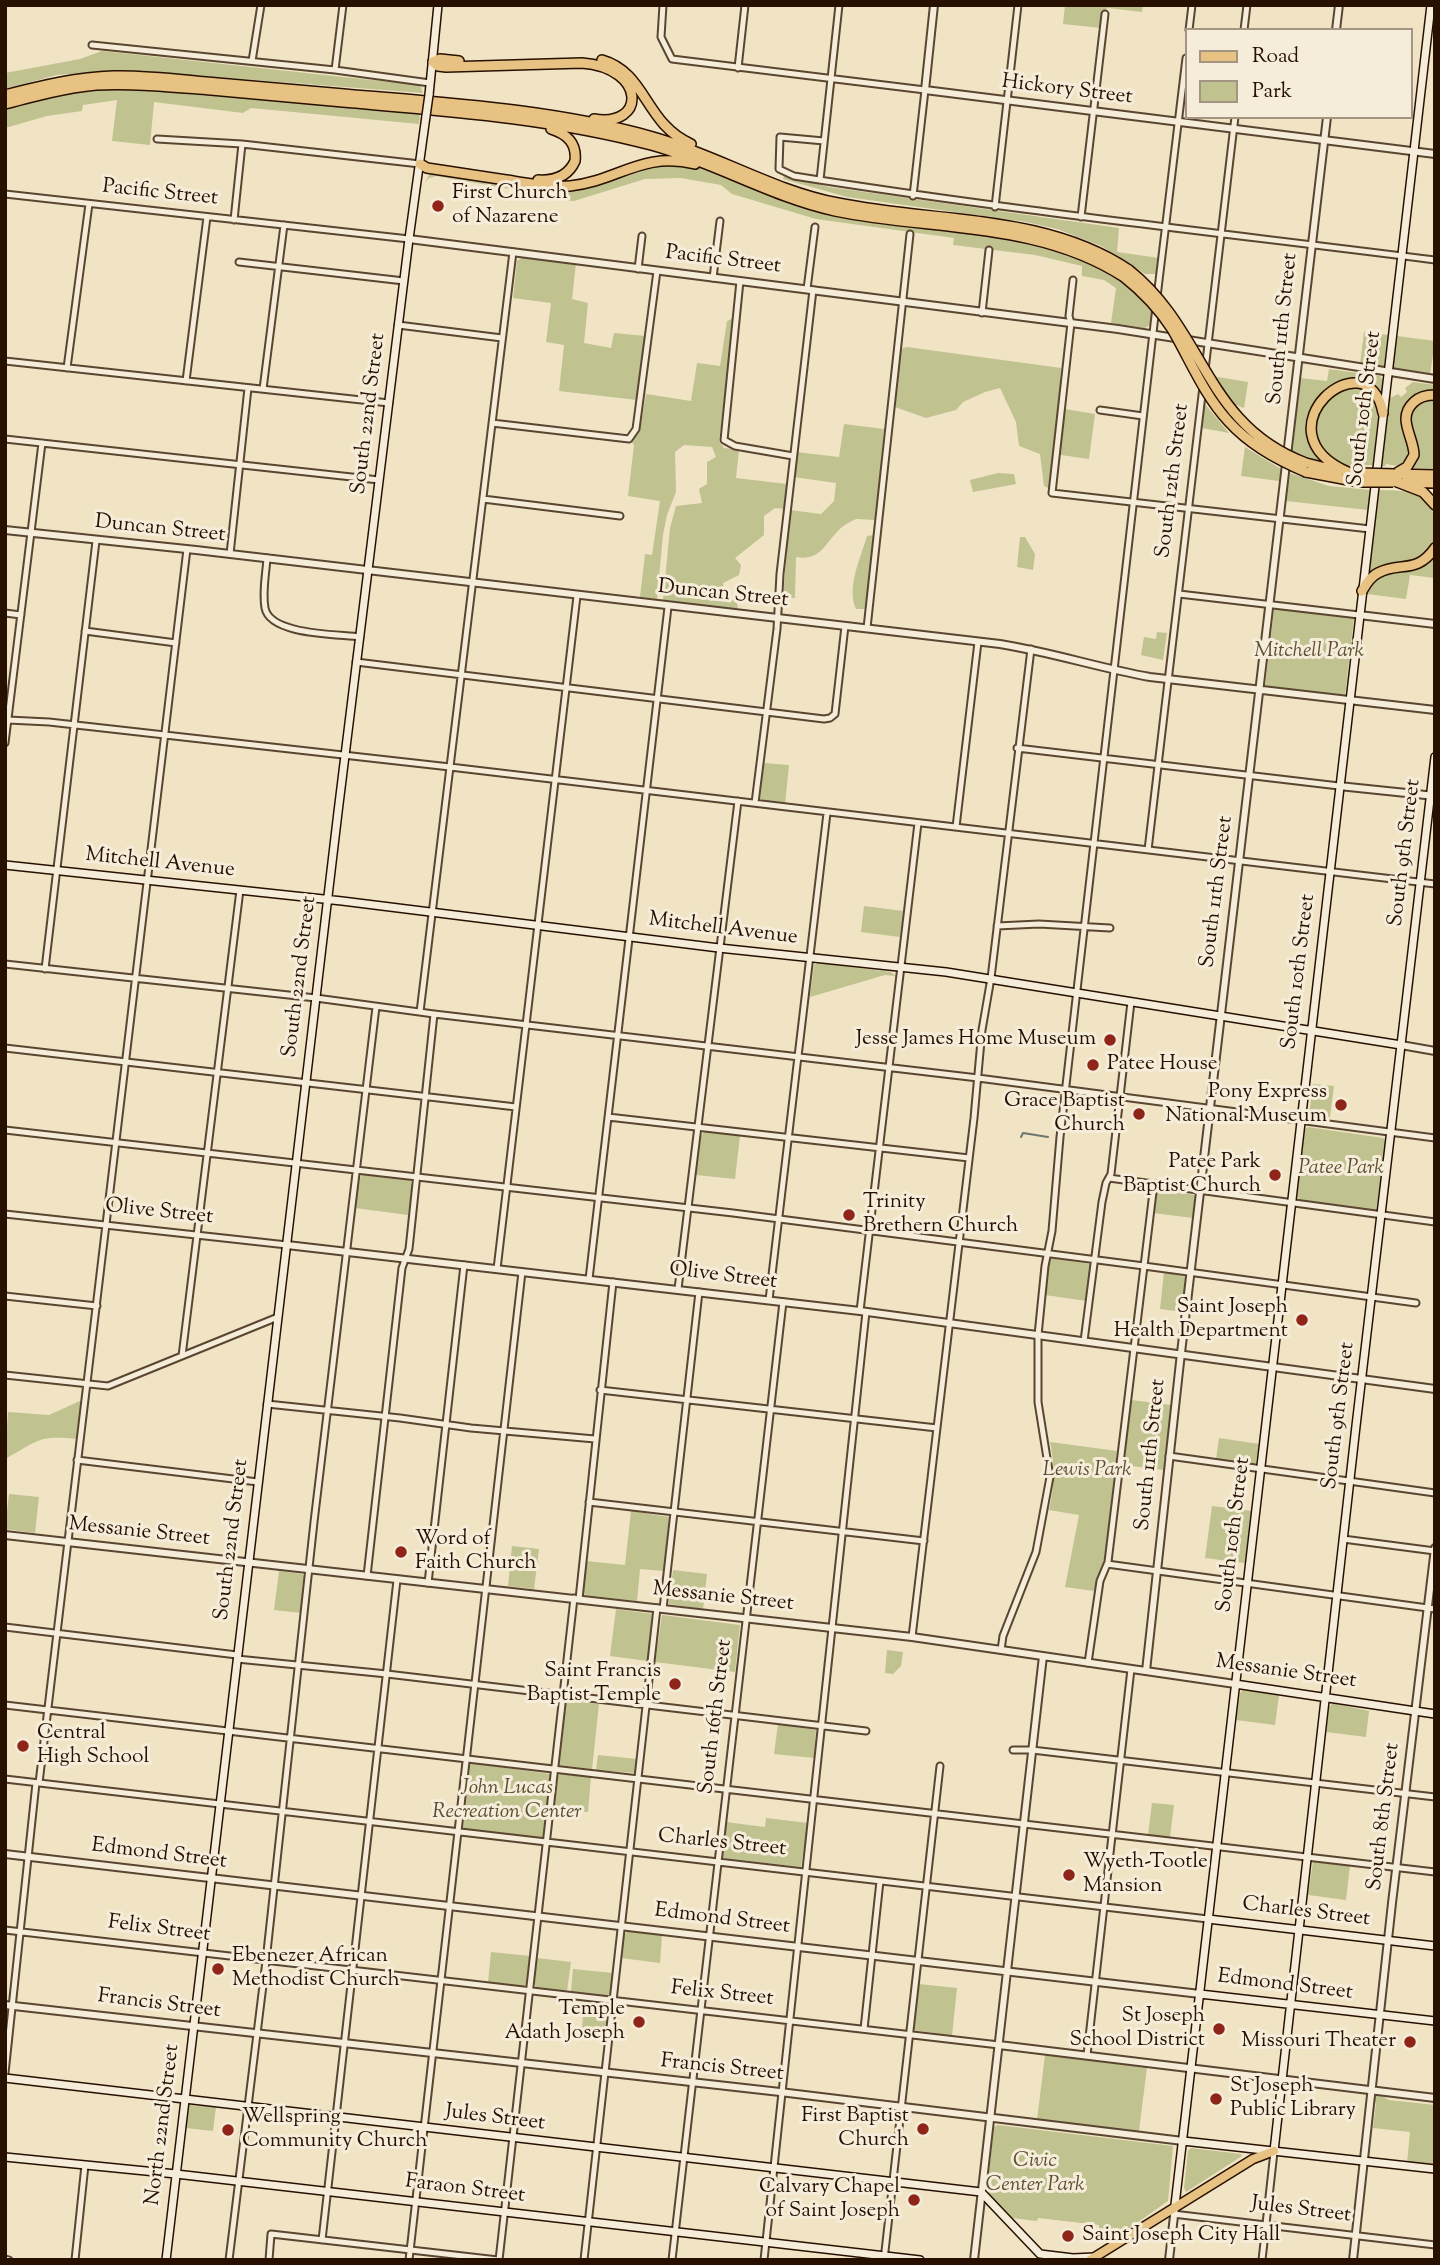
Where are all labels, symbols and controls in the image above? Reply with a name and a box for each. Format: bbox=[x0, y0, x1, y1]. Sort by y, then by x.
legend bbox=[1184, 28, 1412, 119]
text: Road bbox=[1252, 42, 1299, 72]
street label: Hickory Street bbox=[1000, 70, 1134, 112]
text: Park bbox=[1252, 77, 1292, 107]
street label: Pacific Street bbox=[101, 175, 219, 213]
place label: First Church of Nazarene bbox=[452, 181, 568, 231]
marker: First Church of Nazarene bbox=[430, 198, 446, 214]
street label: Pacific Street bbox=[664, 241, 782, 281]
street label: South 11th Street bbox=[1263, 252, 1305, 406]
street label: South 10th Street bbox=[1344, 330, 1388, 488]
street label: South 22nd Street bbox=[348, 332, 392, 496]
street label: South 12th Street bbox=[1152, 402, 1196, 560]
street label: Duncan Street bbox=[93, 511, 227, 549]
street label: Duncan Street bbox=[656, 576, 790, 614]
park label: Mitchell Park bbox=[1254, 639, 1364, 665]
street label: South 9th Street bbox=[1384, 778, 1428, 928]
street label: South 11th Street bbox=[1196, 815, 1240, 969]
street label: Mitchell Avenue bbox=[84, 844, 236, 884]
street label: South 10th Street bbox=[1278, 893, 1322, 1051]
street label: South 22nd Street bbox=[279, 895, 323, 1059]
street label: Mitchell Avenue bbox=[647, 908, 799, 952]
place label: Jesse James Home Museum bbox=[856, 1027, 1096, 1053]
marker: Jesse James Home Museum bbox=[1102, 1032, 1118, 1048]
place label: Patee House bbox=[1107, 1052, 1217, 1078]
marker: Patee House bbox=[1085, 1057, 1101, 1073]
place label: Pony Express National Museum bbox=[1165, 1080, 1327, 1130]
place label: Grace Baptist Church bbox=[1004, 1089, 1125, 1139]
marker: Pony Express National Museum bbox=[1333, 1097, 1349, 1113]
marker: Grace Baptist Church bbox=[1131, 1106, 1147, 1122]
place label: Patee Park Baptist Church bbox=[1123, 1150, 1261, 1200]
park label: Patee Park bbox=[1298, 1156, 1384, 1182]
marker: Patee Park Baptist Church bbox=[1267, 1167, 1283, 1183]
place label: Trinity Brethern Church bbox=[863, 1190, 1018, 1240]
street label: Olive Street bbox=[104, 1195, 214, 1231]
marker: Trinity Brethern Church bbox=[841, 1207, 857, 1223]
street label: Olive Street bbox=[668, 1258, 778, 1296]
place label: Saint Joseph Health Department bbox=[1114, 1295, 1288, 1345]
marker: Saint Joseph Health Department bbox=[1294, 1312, 1310, 1328]
street label: South 9th Street bbox=[1318, 1341, 1362, 1491]
street label: South 11th Street bbox=[1131, 1378, 1173, 1532]
street label: South 10th Street bbox=[1213, 1456, 1257, 1614]
street label: South 22nd Street bbox=[211, 1458, 255, 1622]
park label: Lewis Park bbox=[1043, 1458, 1131, 1484]
street label: Messanie Street bbox=[67, 1513, 211, 1553]
place label: Word of Faith Church bbox=[415, 1527, 537, 1577]
marker: Word of Faith Church bbox=[393, 1544, 409, 1560]
street label: Messanie Street bbox=[651, 1578, 795, 1618]
street label: South 16th Street bbox=[695, 1638, 739, 1796]
street label: Messanie Street bbox=[1214, 1651, 1358, 1695]
place label: Saint Francis Baptist Temple bbox=[527, 1659, 661, 1709]
marker: Saint Francis Baptist Temple bbox=[667, 1676, 683, 1692]
place label: Central High School bbox=[37, 1721, 149, 1771]
marker: Central High School bbox=[15, 1738, 31, 1754]
street label: South 8th Street bbox=[1363, 1742, 1407, 1892]
park label: John Lucas Recreation Center bbox=[432, 1776, 582, 1826]
street label: Charles Street bbox=[657, 1825, 787, 1863]
street label: Edmond Street bbox=[90, 1834, 228, 1876]
place label: Wyeth-Tootle Mansion bbox=[1083, 1850, 1208, 1900]
marker: Wyeth-Tootle Mansion bbox=[1061, 1867, 1077, 1883]
street label: Charles Street bbox=[1241, 1893, 1371, 1933]
street label: Edmond Street bbox=[653, 1899, 791, 1941]
street label: Felix Street bbox=[106, 1911, 212, 1949]
place label: Ebenezer African Methodist Church bbox=[232, 1944, 400, 1994]
marker: Ebenezer African Methodist Church bbox=[210, 1961, 226, 1977]
street label: Edmond Street bbox=[1216, 1965, 1354, 2007]
street label: Felix Street bbox=[669, 1977, 775, 2013]
street label: Francis Street bbox=[96, 1985, 222, 2025]
place label: Temple Adath Joseph bbox=[504, 1997, 625, 2047]
place label: St Joseph School District bbox=[1069, 2004, 1205, 2054]
marker: Temple Adath Joseph bbox=[631, 2014, 647, 2030]
marker: St Joseph School District bbox=[1211, 2021, 1227, 2037]
place label: Missouri Theater bbox=[1241, 2029, 1396, 2055]
marker: Missouri Theater bbox=[1402, 2034, 1418, 2050]
street label: North 22nd Street bbox=[142, 2043, 186, 2207]
street label: Francis Street bbox=[659, 2050, 785, 2088]
place label: St Joseph Public Library bbox=[1230, 2074, 1356, 2124]
marker: St Joseph Public Library bbox=[1208, 2091, 1224, 2107]
street label: Jules Street bbox=[444, 2100, 546, 2138]
place label: First Baptist Church bbox=[801, 2104, 909, 2154]
place label: Wellspring Community Church bbox=[242, 2105, 428, 2155]
marker: First Baptist Church bbox=[915, 2121, 931, 2137]
marker: Wellspring Community Church bbox=[220, 2122, 236, 2138]
park label: Civic Center Park bbox=[986, 2149, 1084, 2199]
street label: Faraon Street bbox=[404, 2170, 526, 2210]
place label: Calvary Chapel of Saint Joseph bbox=[759, 2175, 900, 2225]
marker: Calvary Chapel of Saint Joseph bbox=[906, 2192, 922, 2208]
street label: Jules Street bbox=[1250, 2192, 1352, 2230]
place label: Saint Joseph City Hall bbox=[1082, 2223, 1280, 2249]
marker: Saint Joseph City Hall bbox=[1060, 2228, 1076, 2244]

